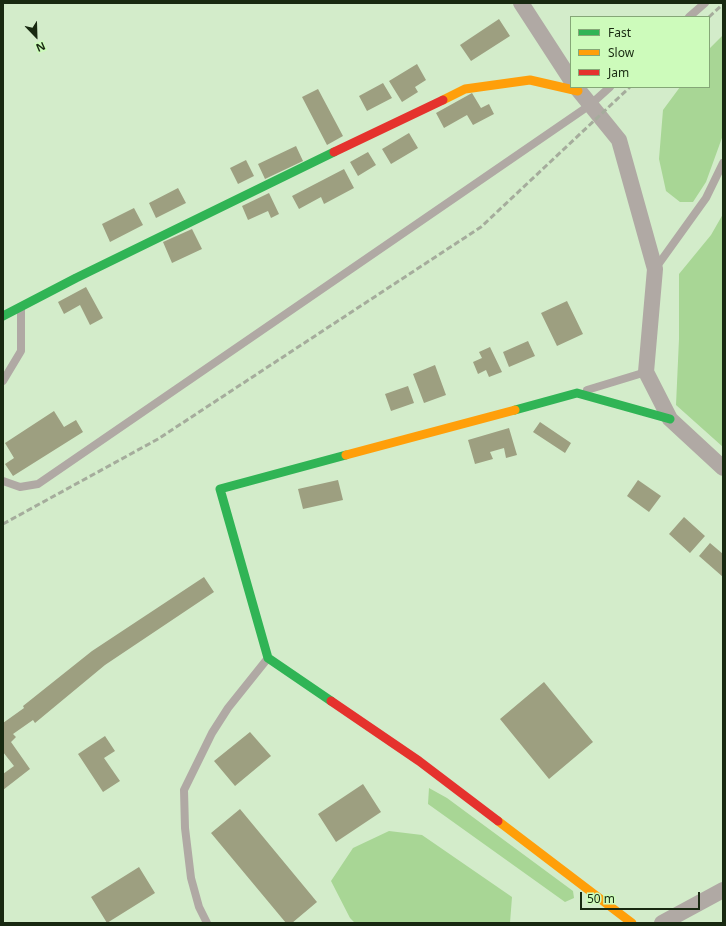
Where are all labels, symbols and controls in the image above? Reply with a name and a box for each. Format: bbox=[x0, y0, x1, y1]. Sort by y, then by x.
north arrow bbox=[16, 16, 56, 56]
legend bbox=[570, 16, 710, 88]
text: Fast bbox=[608, 24, 631, 41]
text: N bbox=[34, 39, 48, 56]
text: Slow bbox=[608, 44, 634, 61]
text: Jam bbox=[608, 64, 629, 81]
scale bar bbox=[582, 884, 702, 910]
text: 50 m bbox=[587, 890, 615, 907]

